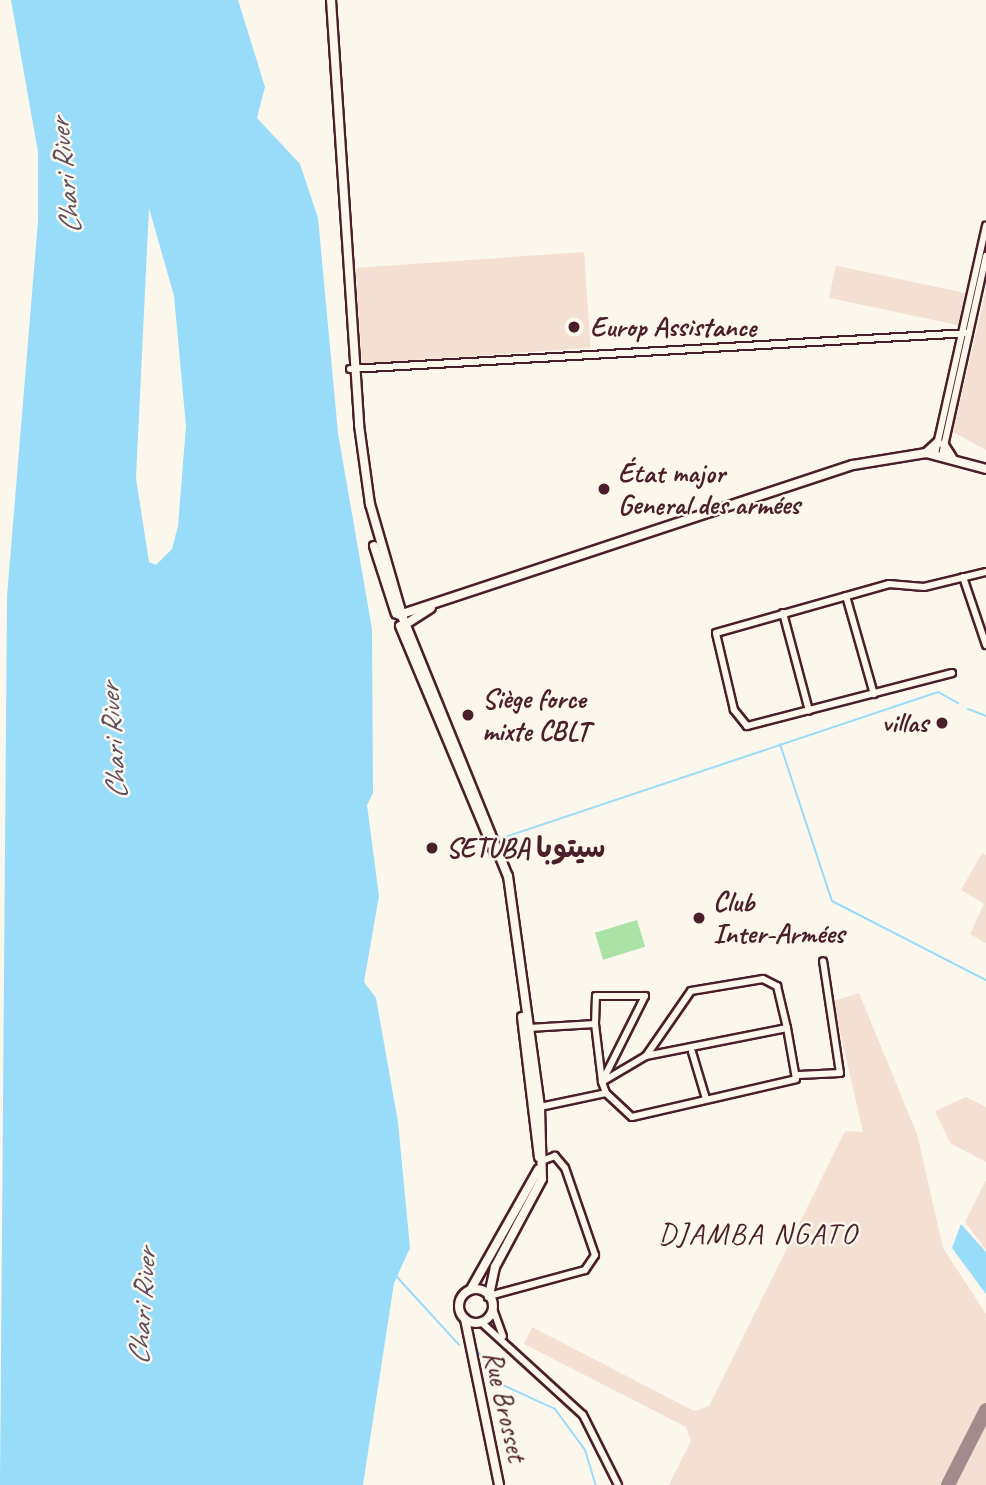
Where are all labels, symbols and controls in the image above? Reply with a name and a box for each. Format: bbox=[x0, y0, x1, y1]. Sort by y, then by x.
water label: Chari River bbox=[41, 117, 89, 237]
place label: Europ Assistance bbox=[590, 310, 755, 344]
marker: Europ Assistance bbox=[564, 317, 584, 337]
place label: État major General des armées bbox=[618, 456, 802, 522]
marker: État major General des armées bbox=[596, 481, 612, 497]
water label: Chari River bbox=[91, 682, 135, 802]
place label: Siège force mixte CBLT bbox=[482, 682, 589, 748]
place label: villas bbox=[882, 706, 928, 740]
marker: Siège force mixte CBLT bbox=[460, 707, 476, 723]
marker: villas bbox=[934, 715, 950, 731]
place label: SETUBA سيتوبا bbox=[446, 831, 605, 865]
marker: SETUBA سيتوبا bbox=[424, 840, 440, 856]
place label: Club Inter-Armées bbox=[713, 885, 844, 951]
marker: Club Inter-Armées bbox=[691, 910, 707, 926]
district label: DJAMBA NGATO bbox=[659, 1215, 857, 1251]
water label: Chari River bbox=[120, 1247, 164, 1367]
street label: Rue Brosset bbox=[476, 1347, 534, 1465]

